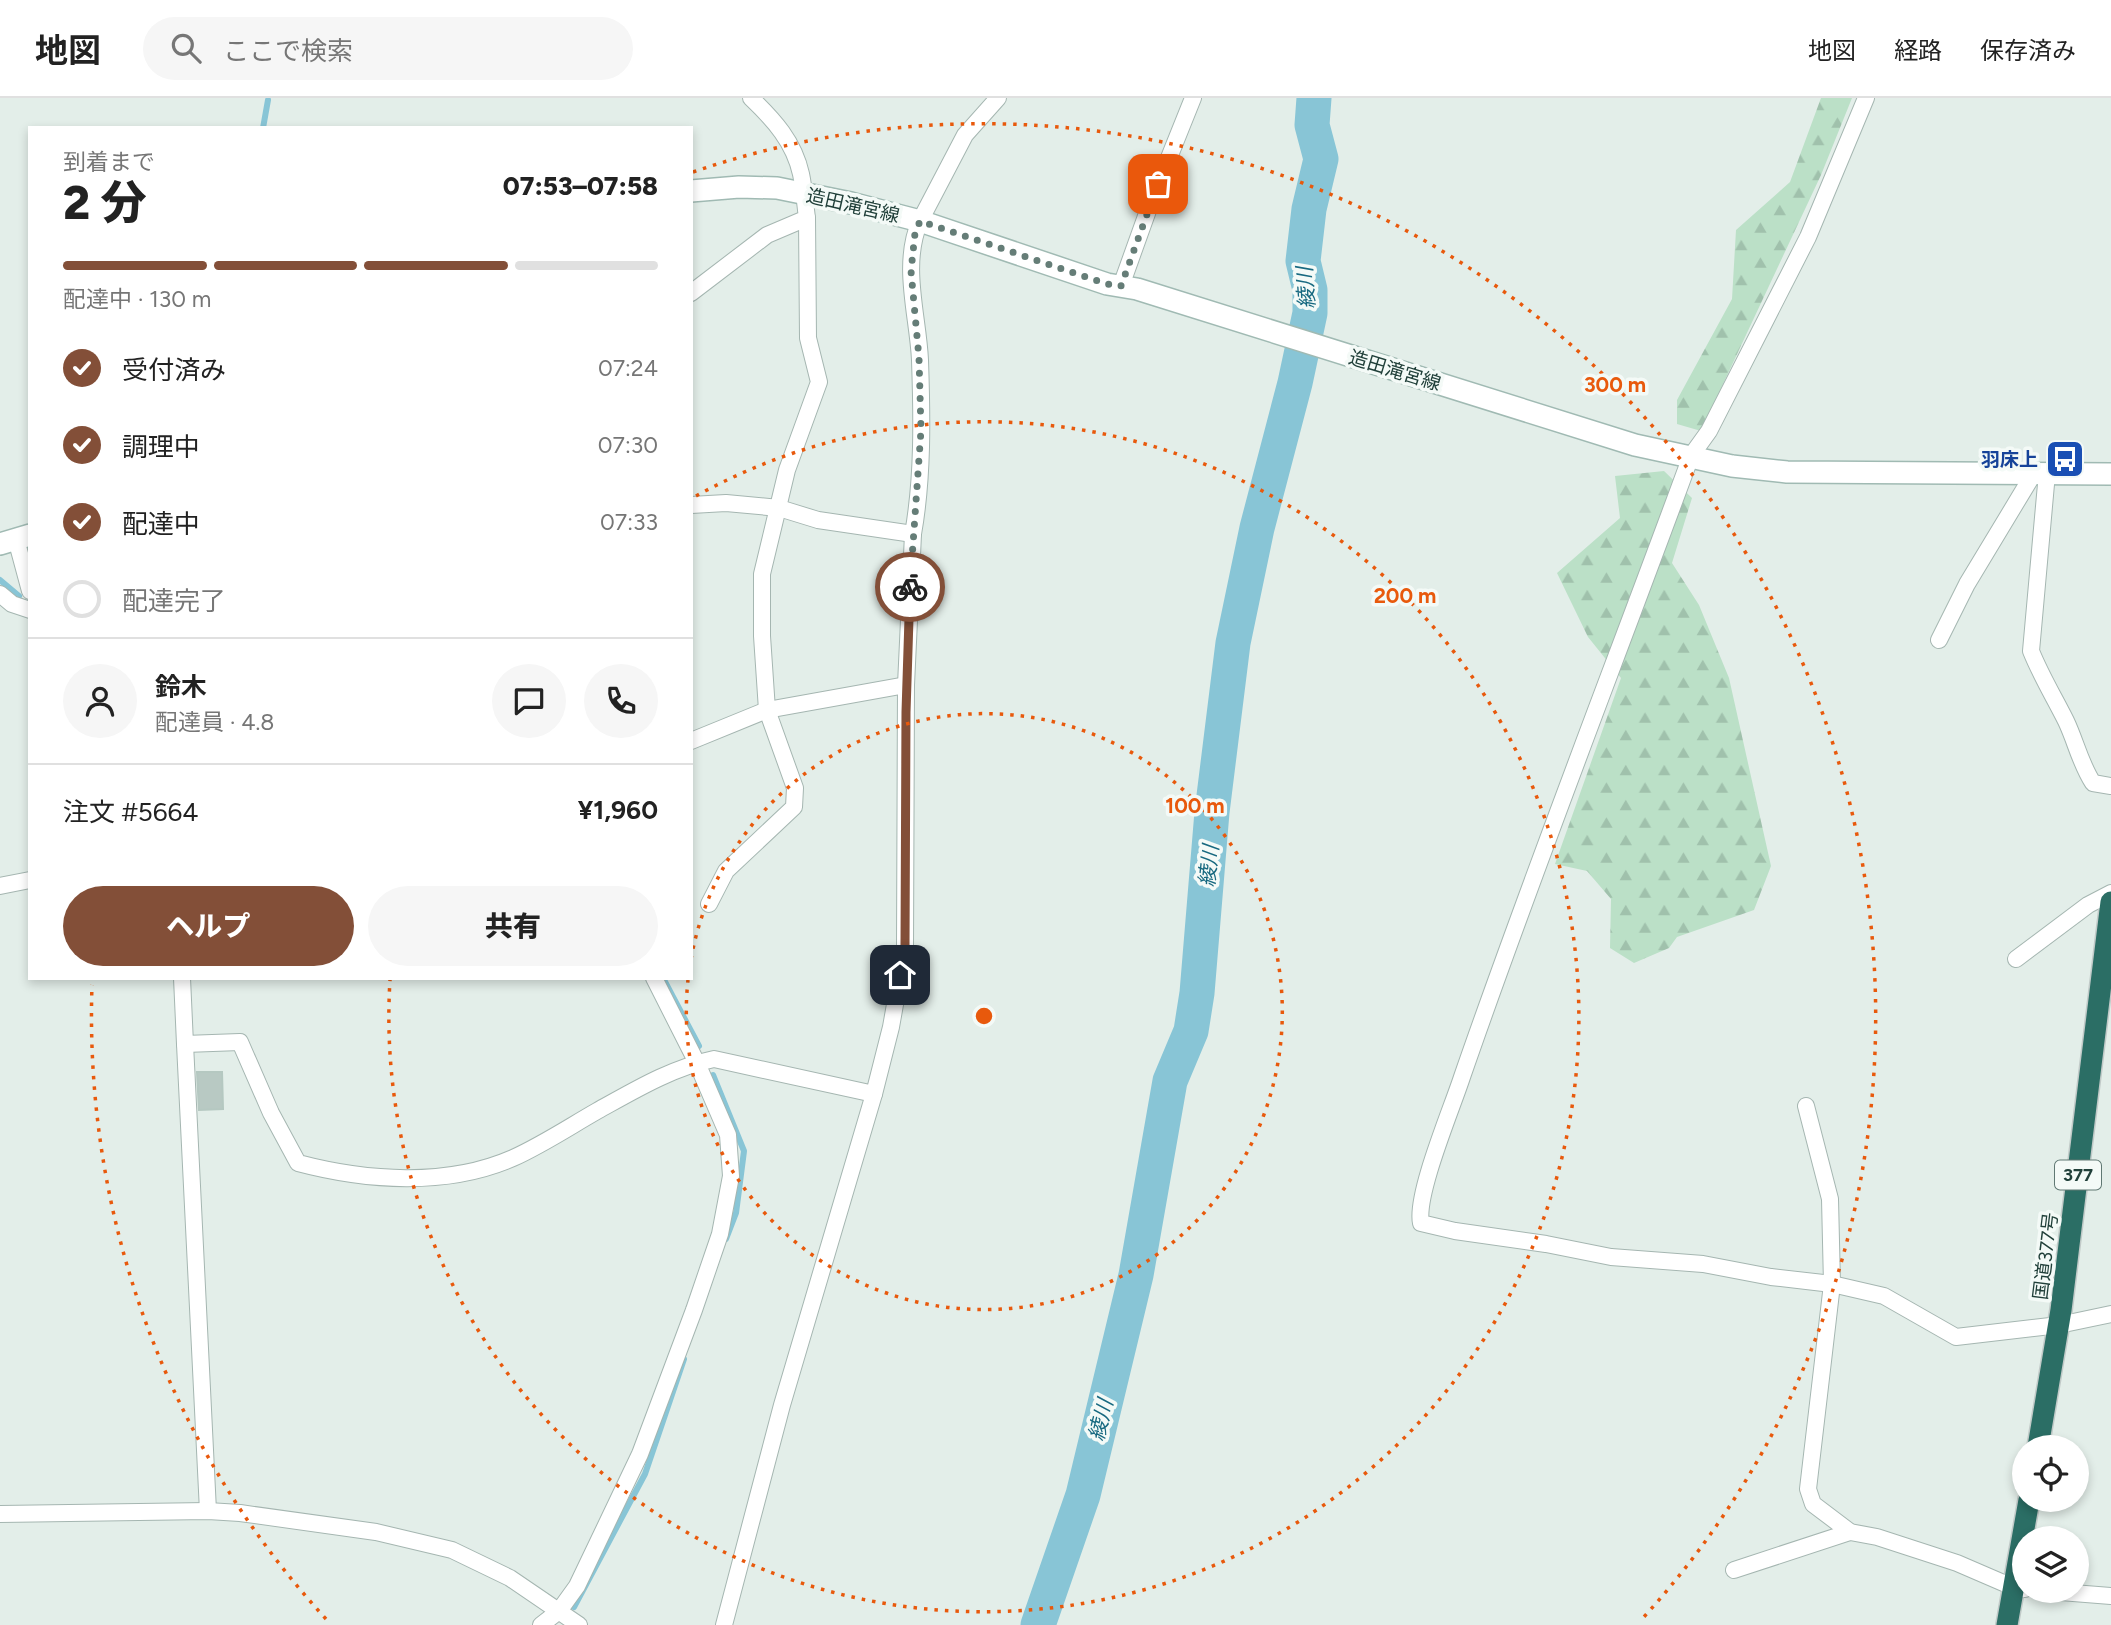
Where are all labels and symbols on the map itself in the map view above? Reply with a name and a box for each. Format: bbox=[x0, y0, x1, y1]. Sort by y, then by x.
pin bbox=[1128, 154, 1188, 214]
street label: 造田滝宮線 bbox=[804, 184, 902, 227]
water label: 綾川 bbox=[1291, 264, 1319, 310]
street label: 造田滝宮線 bbox=[1346, 346, 1444, 395]
text: 300 m bbox=[1584, 372, 1646, 397]
bus stop icon: 羽床上 bbox=[2044, 438, 2086, 480]
place label: 羽床上 bbox=[1981, 448, 2038, 471]
courier bbox=[875, 552, 945, 622]
text: 200 m bbox=[1374, 583, 1436, 608]
text: 100 m bbox=[1165, 793, 1225, 818]
water label: 綾川 bbox=[1194, 842, 1223, 888]
pin bbox=[870, 945, 930, 1005]
centre of rings bbox=[972, 1004, 996, 1028]
road number: 377 bbox=[2055, 1160, 2101, 1190]
street label: 国道377号 bbox=[2029, 1211, 2062, 1301]
water label: 綾川 bbox=[1083, 1395, 1118, 1443]

